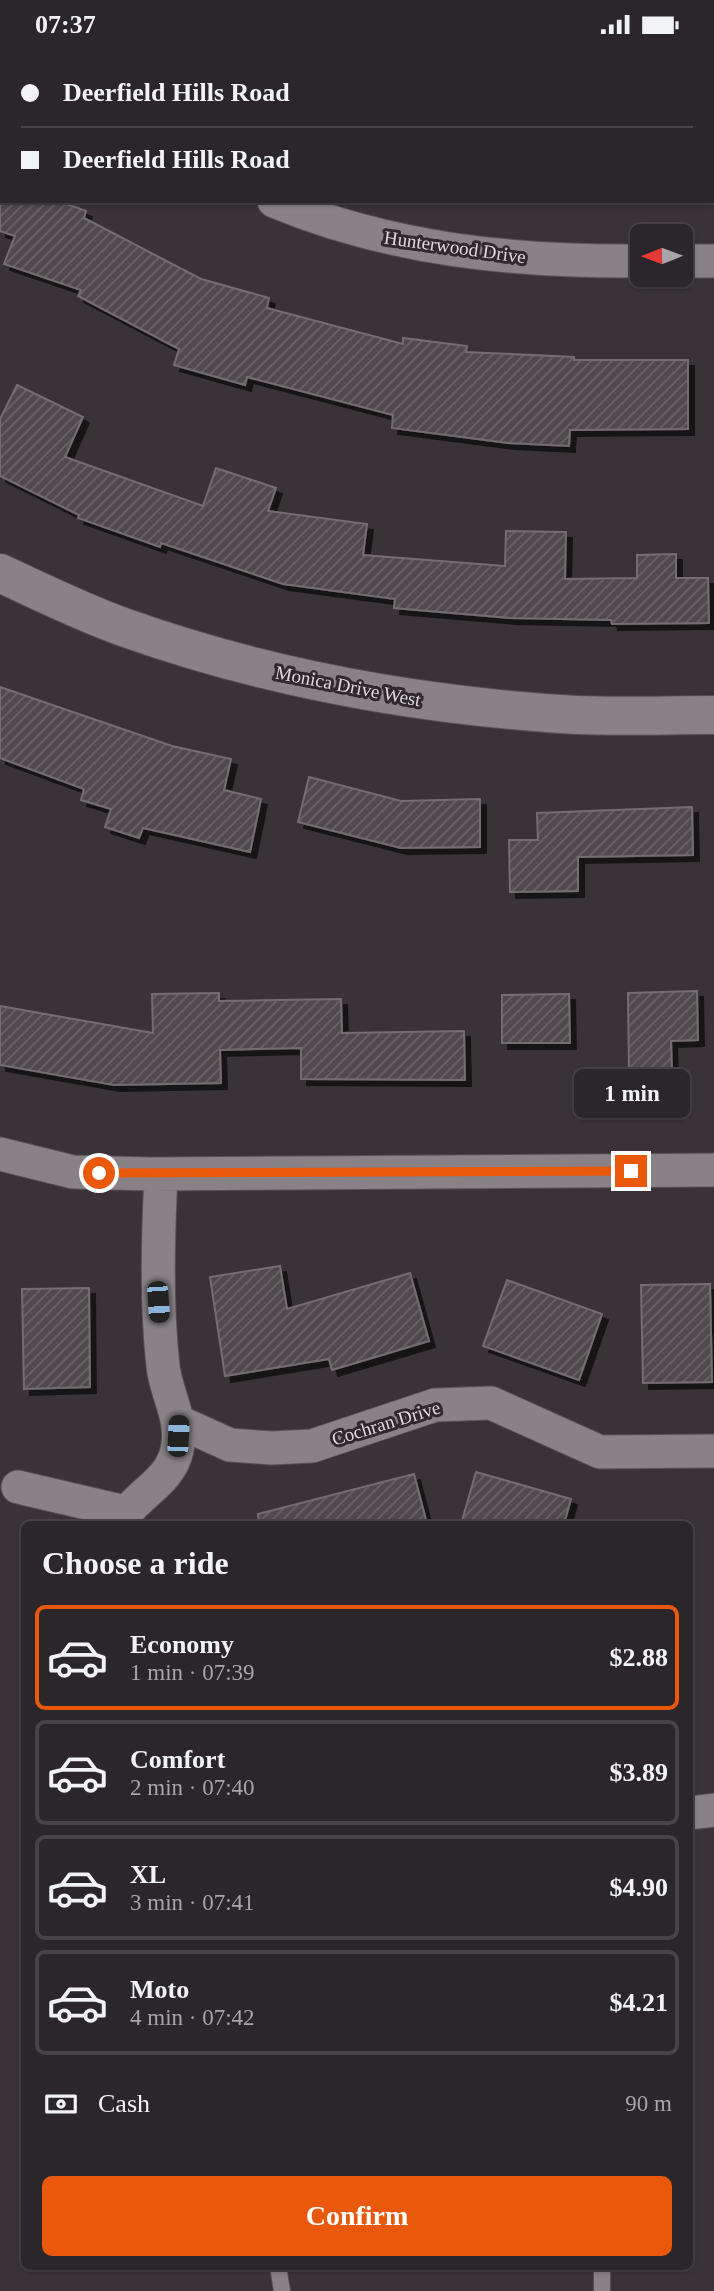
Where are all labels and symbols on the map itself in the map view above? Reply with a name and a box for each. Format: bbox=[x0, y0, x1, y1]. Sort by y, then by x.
north arrow bbox=[630, 224, 693, 287]
street label: Hunterwood Drive bbox=[383, 227, 527, 267]
street label: Monica Drive West bbox=[273, 662, 423, 711]
callout: 1 min bbox=[573, 1069, 689, 1119]
route end bbox=[615, 1155, 647, 1187]
route start bbox=[83, 1157, 115, 1189]
car bbox=[147, 1280, 170, 1324]
street label: Cochran Drive bbox=[329, 1397, 443, 1449]
car bbox=[167, 1414, 190, 1458]

